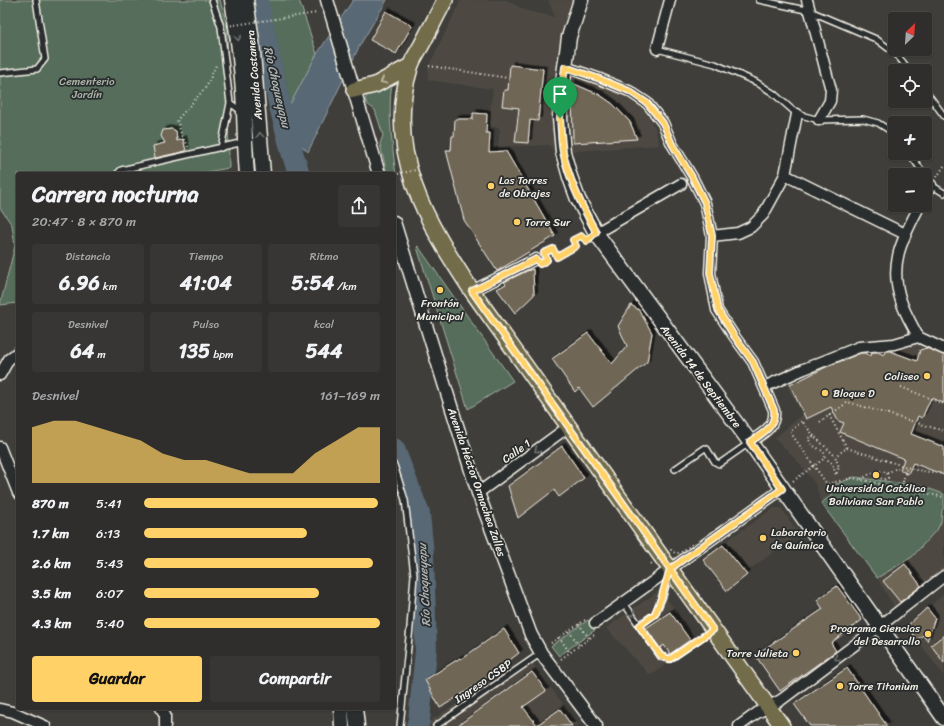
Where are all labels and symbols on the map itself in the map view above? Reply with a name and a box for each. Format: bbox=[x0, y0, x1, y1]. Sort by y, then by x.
north arrow bbox=[888, 12, 932, 56]
street label: Avenida Costanera bbox=[241, 29, 268, 122]
one-way arrow bbox=[233, 35, 242, 42]
water label: Río Choqueyapu bbox=[257, 44, 297, 131]
park label: Cementerio Jardín bbox=[59, 72, 115, 104]
one-way arrow bbox=[380, 76, 387, 83]
pin bbox=[543, 77, 577, 118]
one-way arrow bbox=[255, 132, 264, 138]
place label: Las Torres de Obrajes bbox=[499, 171, 551, 203]
marker: Las Torres de Obrajes bbox=[486, 181, 496, 191]
place label: Torre Sur bbox=[525, 213, 571, 232]
marker: Torre Sur bbox=[512, 217, 522, 227]
marker: Frontón Municipal bbox=[435, 285, 445, 295]
place label: Frontón Municipal bbox=[417, 294, 464, 326]
street label: Avenida 14 de Septiembre bbox=[655, 320, 746, 433]
place label: Coliseo bbox=[884, 367, 919, 386]
marker: Coliseo bbox=[922, 371, 932, 381]
place label: Bloque D bbox=[833, 384, 875, 403]
marker: Bloque D bbox=[820, 388, 830, 398]
street label: Avenida Héctor Ormachea Zalles bbox=[442, 404, 511, 560]
street label: Calle 1 bbox=[498, 434, 535, 468]
one-way arrow bbox=[534, 446, 541, 453]
marker: Universidad Católica Boliviana San Pablo bbox=[871, 470, 881, 480]
place label: Universidad Católica Boliviana San Pablo bbox=[826, 479, 926, 511]
place label: Laboratorio de Química bbox=[771, 523, 827, 555]
marker: Laboratorio de Química bbox=[758, 533, 768, 543]
water label: Río Choqueyapu bbox=[411, 541, 437, 627]
one-way arrow bbox=[627, 610, 635, 617]
place label: Programa Ciencias del Desarrollo bbox=[830, 619, 921, 651]
marker: Programa Ciencias del Desarrollo bbox=[923, 629, 933, 639]
place label: Torre Julieta bbox=[727, 644, 788, 663]
marker: Torre Julieta bbox=[791, 648, 801, 658]
one-way arrow bbox=[835, 653, 842, 660]
street label: Ingreso CSBP bbox=[450, 654, 516, 709]
place label: Torre Titanium bbox=[848, 677, 919, 696]
marker: Torre Titanium bbox=[835, 681, 845, 691]

